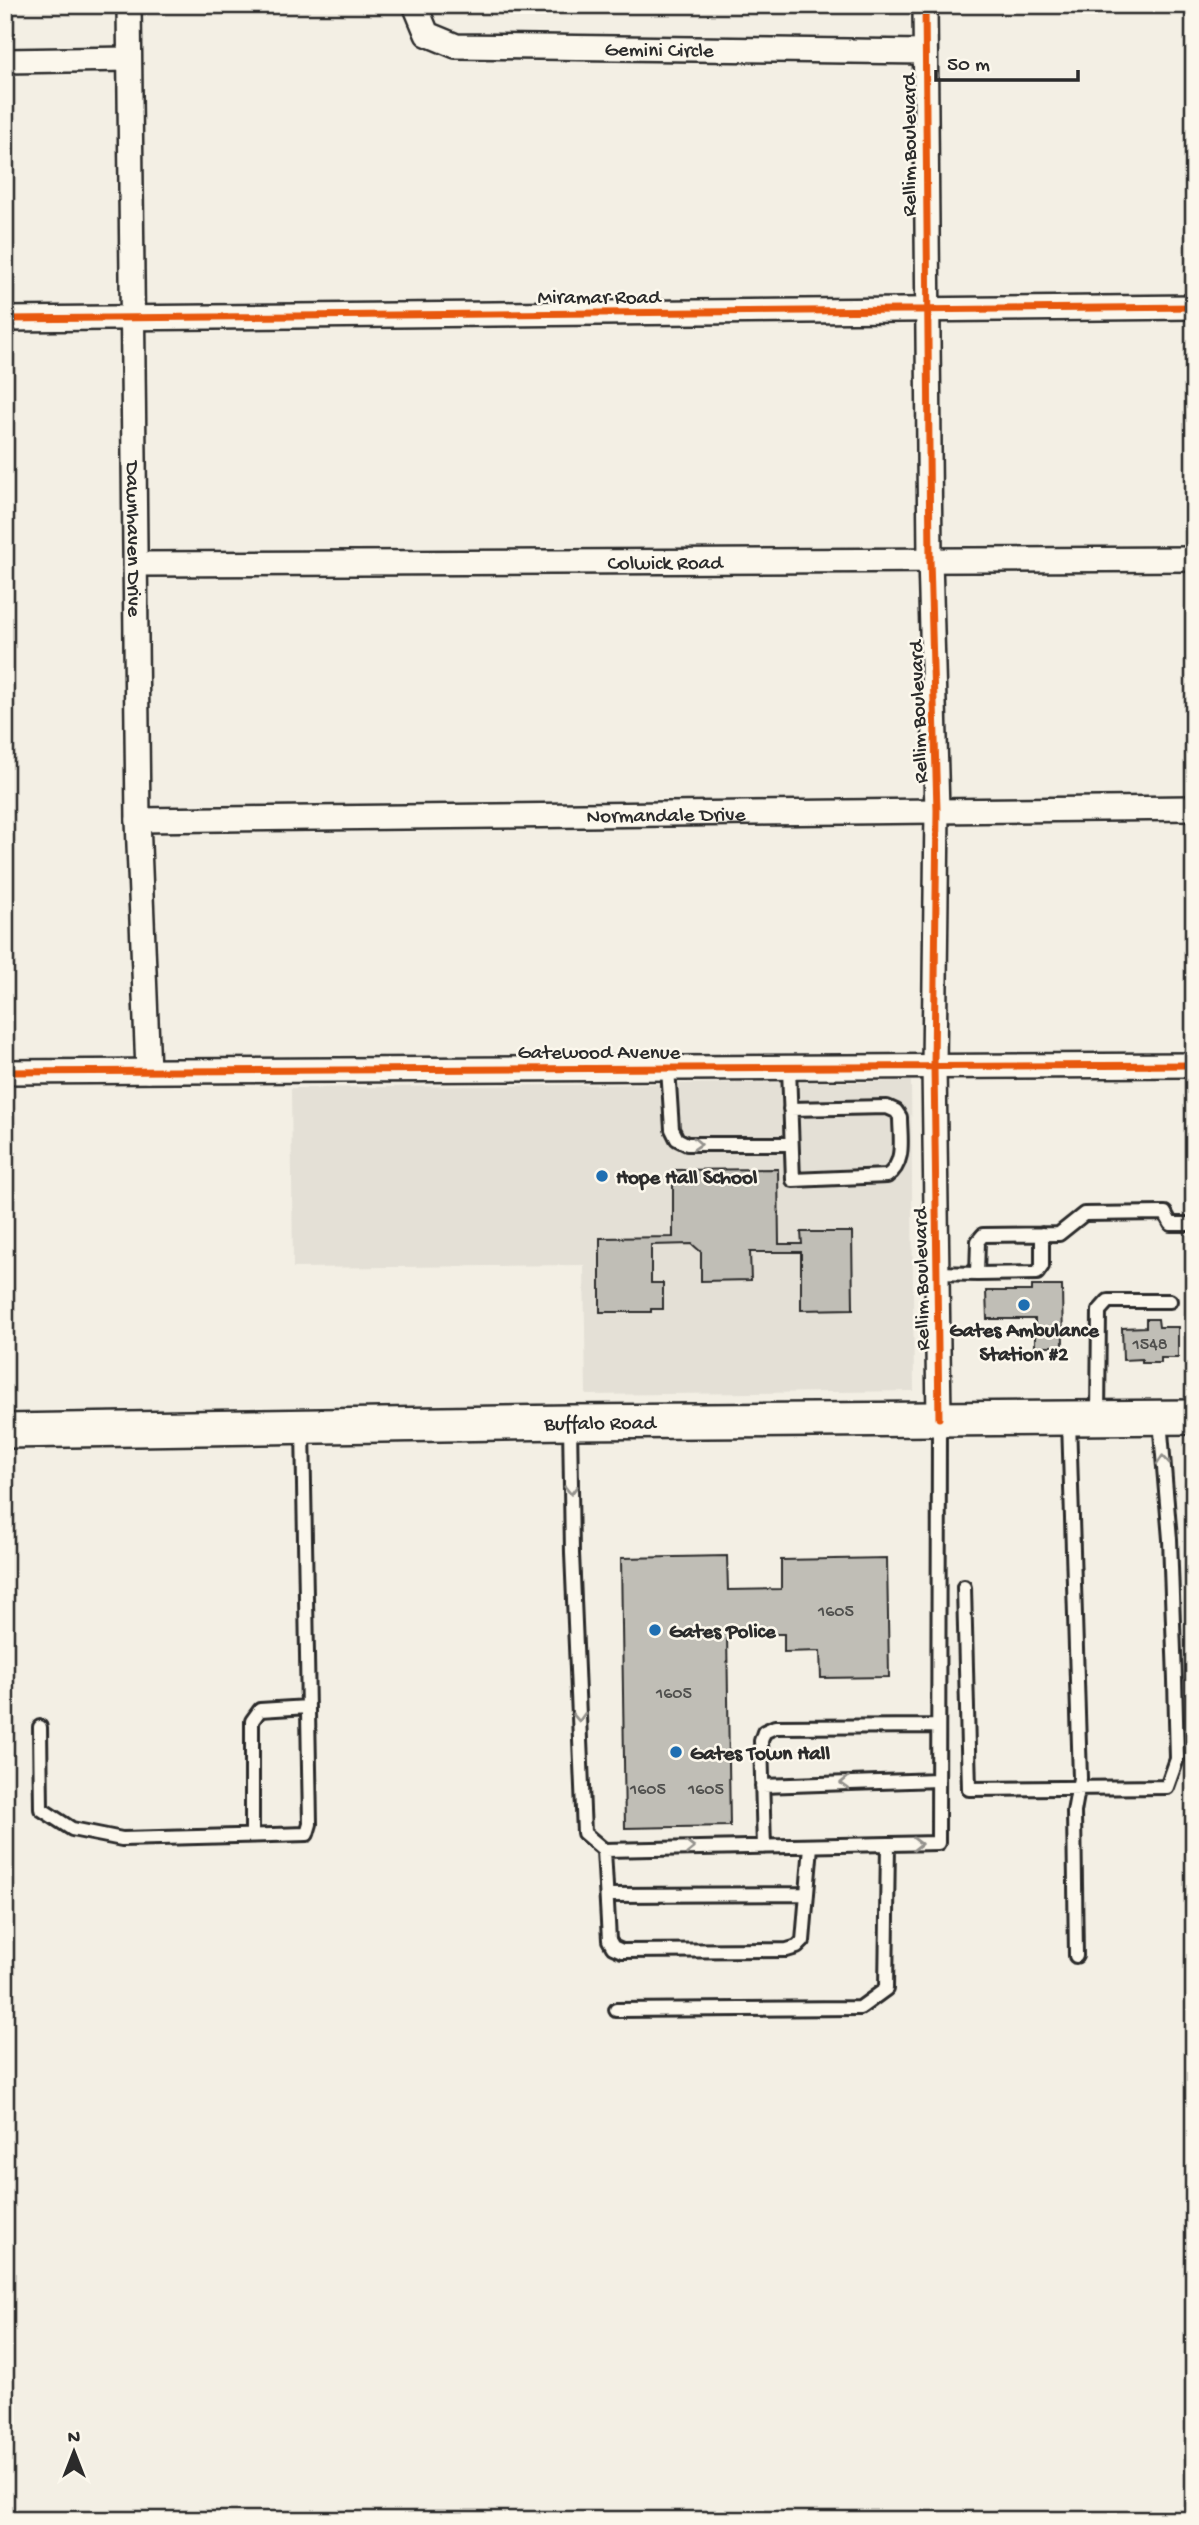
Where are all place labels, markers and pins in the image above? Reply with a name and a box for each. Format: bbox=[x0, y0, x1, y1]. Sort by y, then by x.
place label: Hope Hall School bbox=[616, 1167, 758, 1192]
marker: Hope Hall School bbox=[594, 1168, 610, 1184]
marker: Gates Ambulance Station #2 bbox=[1016, 1297, 1032, 1313]
place label: Gates Ambulance Station #2 bbox=[949, 1320, 1100, 1369]
place label: Gates Police bbox=[669, 1621, 777, 1646]
marker: Gates Police bbox=[647, 1622, 663, 1638]
place label: Gates Town Hall bbox=[690, 1743, 830, 1768]
marker: Gates Town Hall bbox=[668, 1744, 684, 1760]

